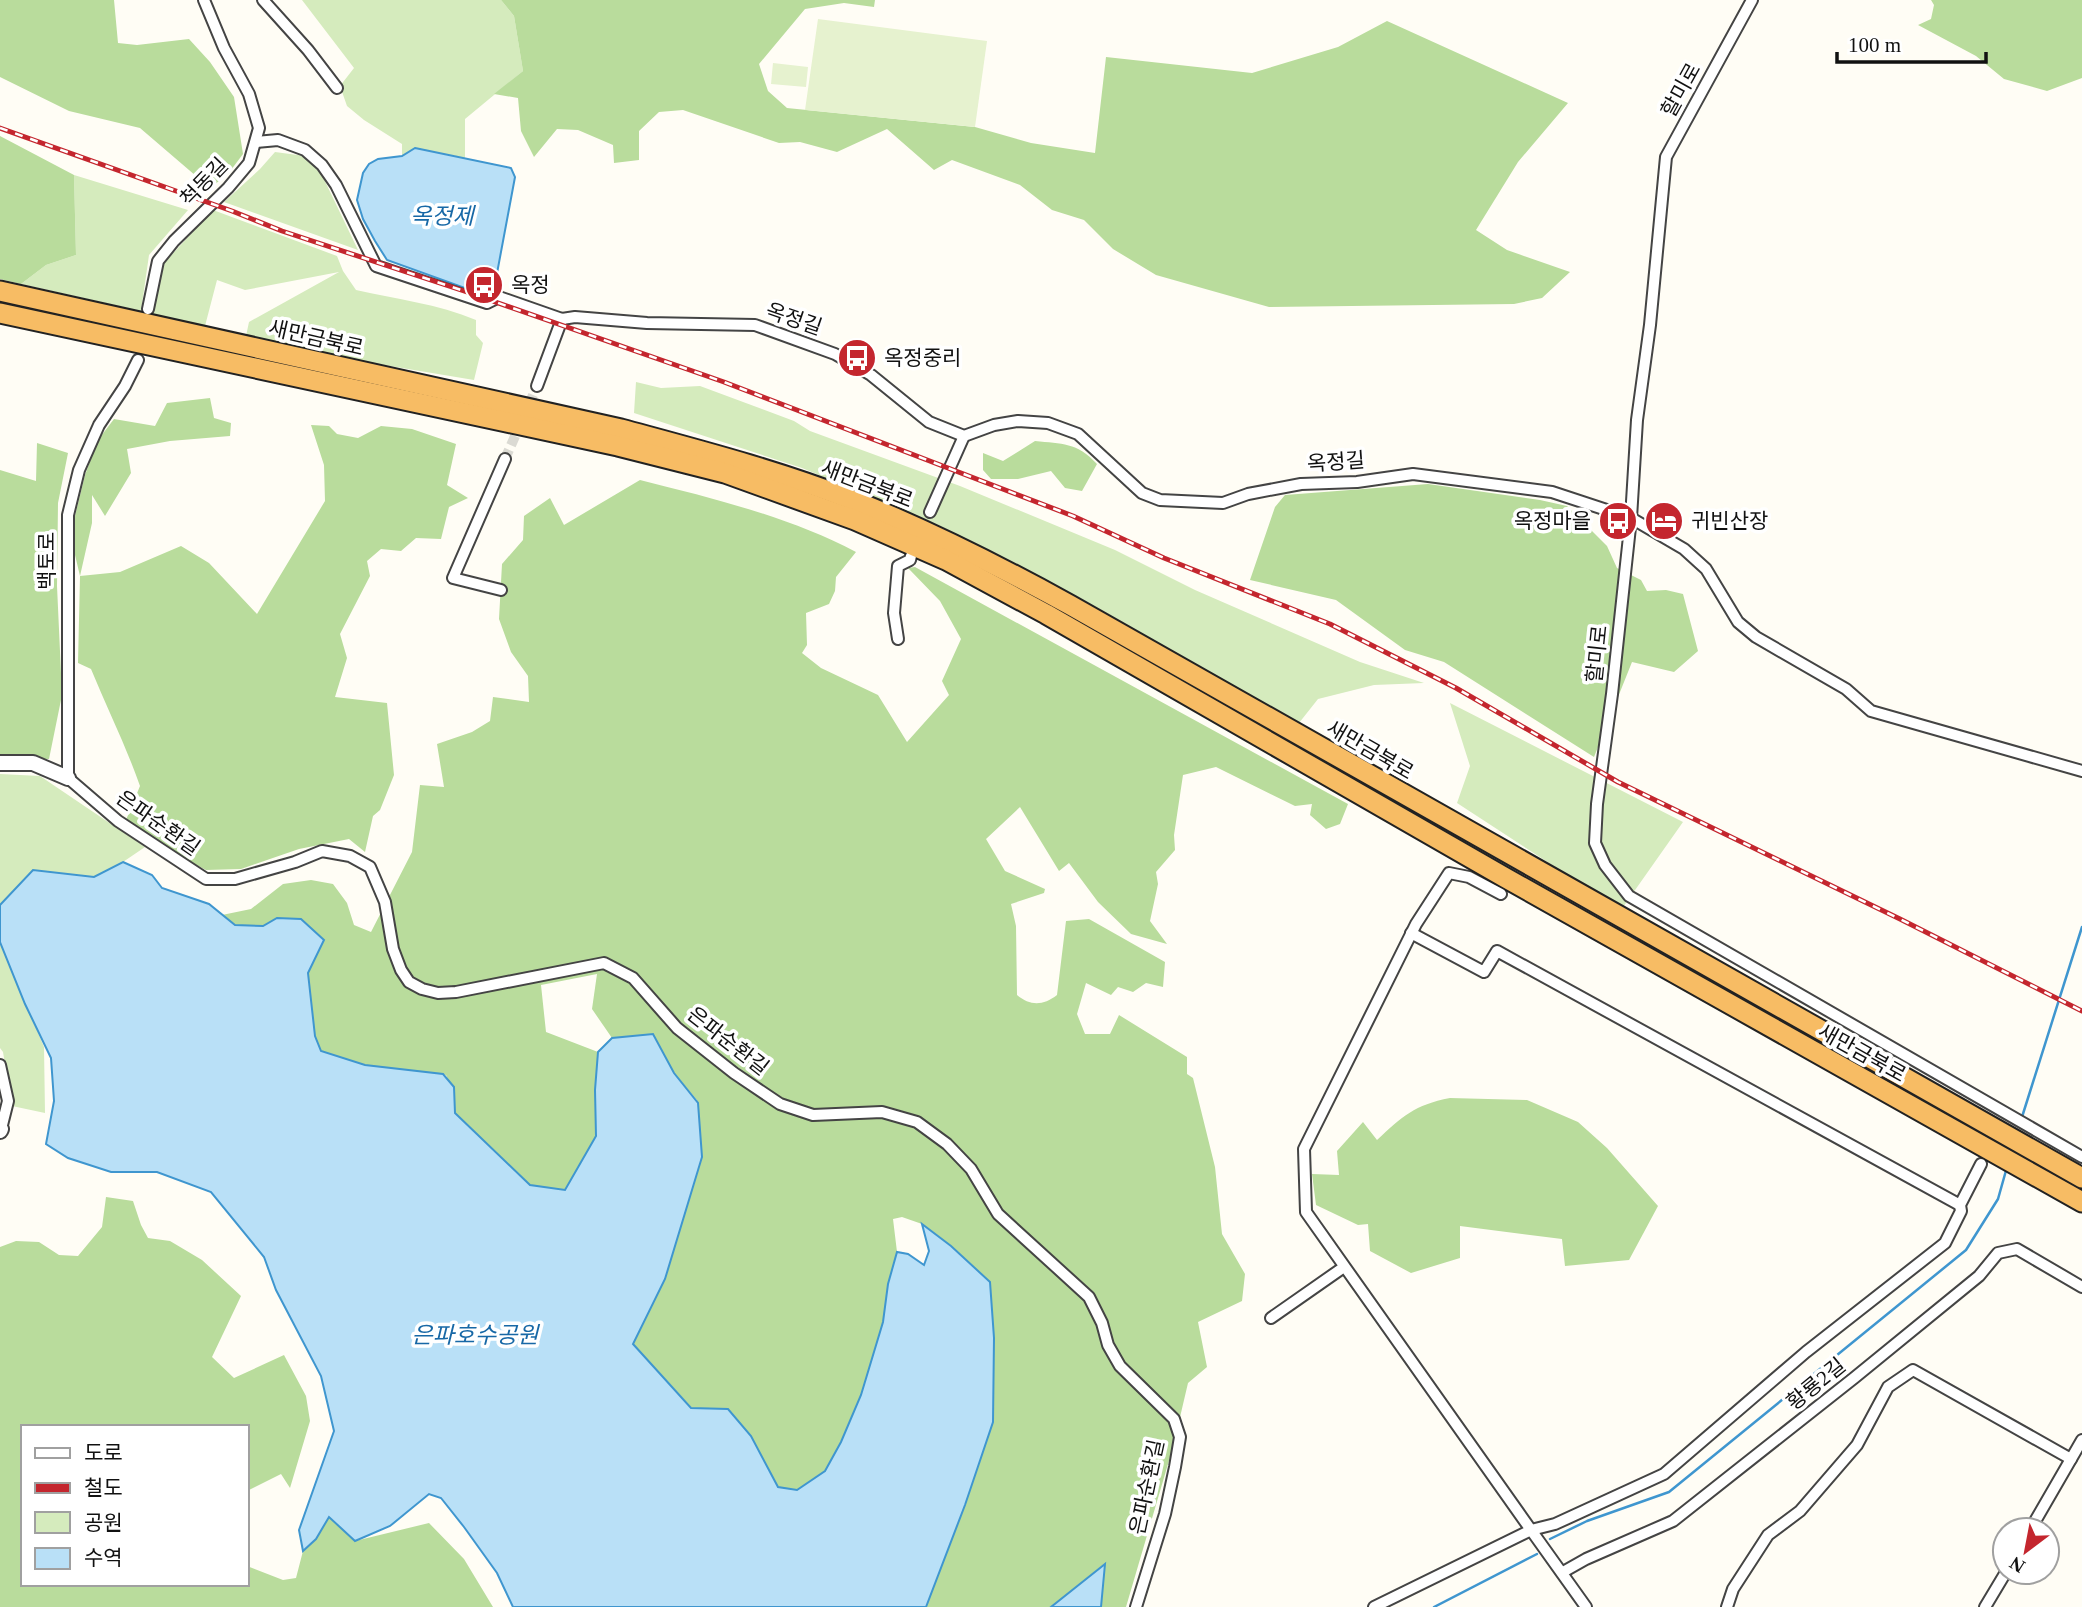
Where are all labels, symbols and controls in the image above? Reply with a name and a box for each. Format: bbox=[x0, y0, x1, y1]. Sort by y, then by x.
scale bar bbox=[1837, 21, 1986, 65]
text: 100 m bbox=[1848, 33, 1901, 57]
street label: 할미로 bbox=[1656, 59, 1706, 121]
street label: 척동길 bbox=[175, 153, 233, 211]
water label: 옥정제 bbox=[410, 204, 477, 229]
bus stop icon: 옥정 bbox=[463, 264, 505, 306]
place label: 옥정 bbox=[511, 273, 550, 297]
street label: 옥정길 bbox=[763, 298, 825, 340]
street label: 새만금북로 bbox=[266, 315, 366, 361]
bus stop icon: 옥정중리 bbox=[836, 337, 878, 379]
place label: 옥정중리 bbox=[884, 346, 961, 370]
street label: 옥정길 bbox=[1306, 448, 1366, 476]
street label: 새만금북로 bbox=[818, 455, 916, 513]
bus stop icon: 옥정마을 bbox=[1597, 500, 1639, 542]
hotel icon: 귀빈산장 bbox=[1643, 500, 1685, 542]
place label: 옥정마을 bbox=[1514, 509, 1591, 533]
place label: 귀빈산장 bbox=[1691, 509, 1768, 533]
street label: 백토로 bbox=[35, 532, 59, 590]
street label: 할미로 bbox=[1582, 624, 1612, 684]
street label: 새만금북로 bbox=[1322, 715, 1418, 785]
street label: 은파순환길 bbox=[112, 785, 204, 861]
street label: 은파순환길 bbox=[683, 1002, 773, 1080]
street label: 새만금북로 bbox=[1814, 1019, 1910, 1087]
water label: 은파호수공원 bbox=[412, 1323, 540, 1348]
street label: 황룡2길 bbox=[1782, 1353, 1850, 1415]
legend bbox=[21, 1425, 248, 1586]
street label: 은파순환길 bbox=[1125, 1437, 1169, 1537]
text: 도로 bbox=[84, 1441, 123, 1465]
text: 철도 bbox=[84, 1476, 123, 1500]
text: 공원 bbox=[84, 1511, 123, 1535]
north arrow bbox=[1991, 1516, 2061, 1586]
text: 수역 bbox=[84, 1546, 123, 1570]
text: N bbox=[2006, 1552, 2029, 1578]

